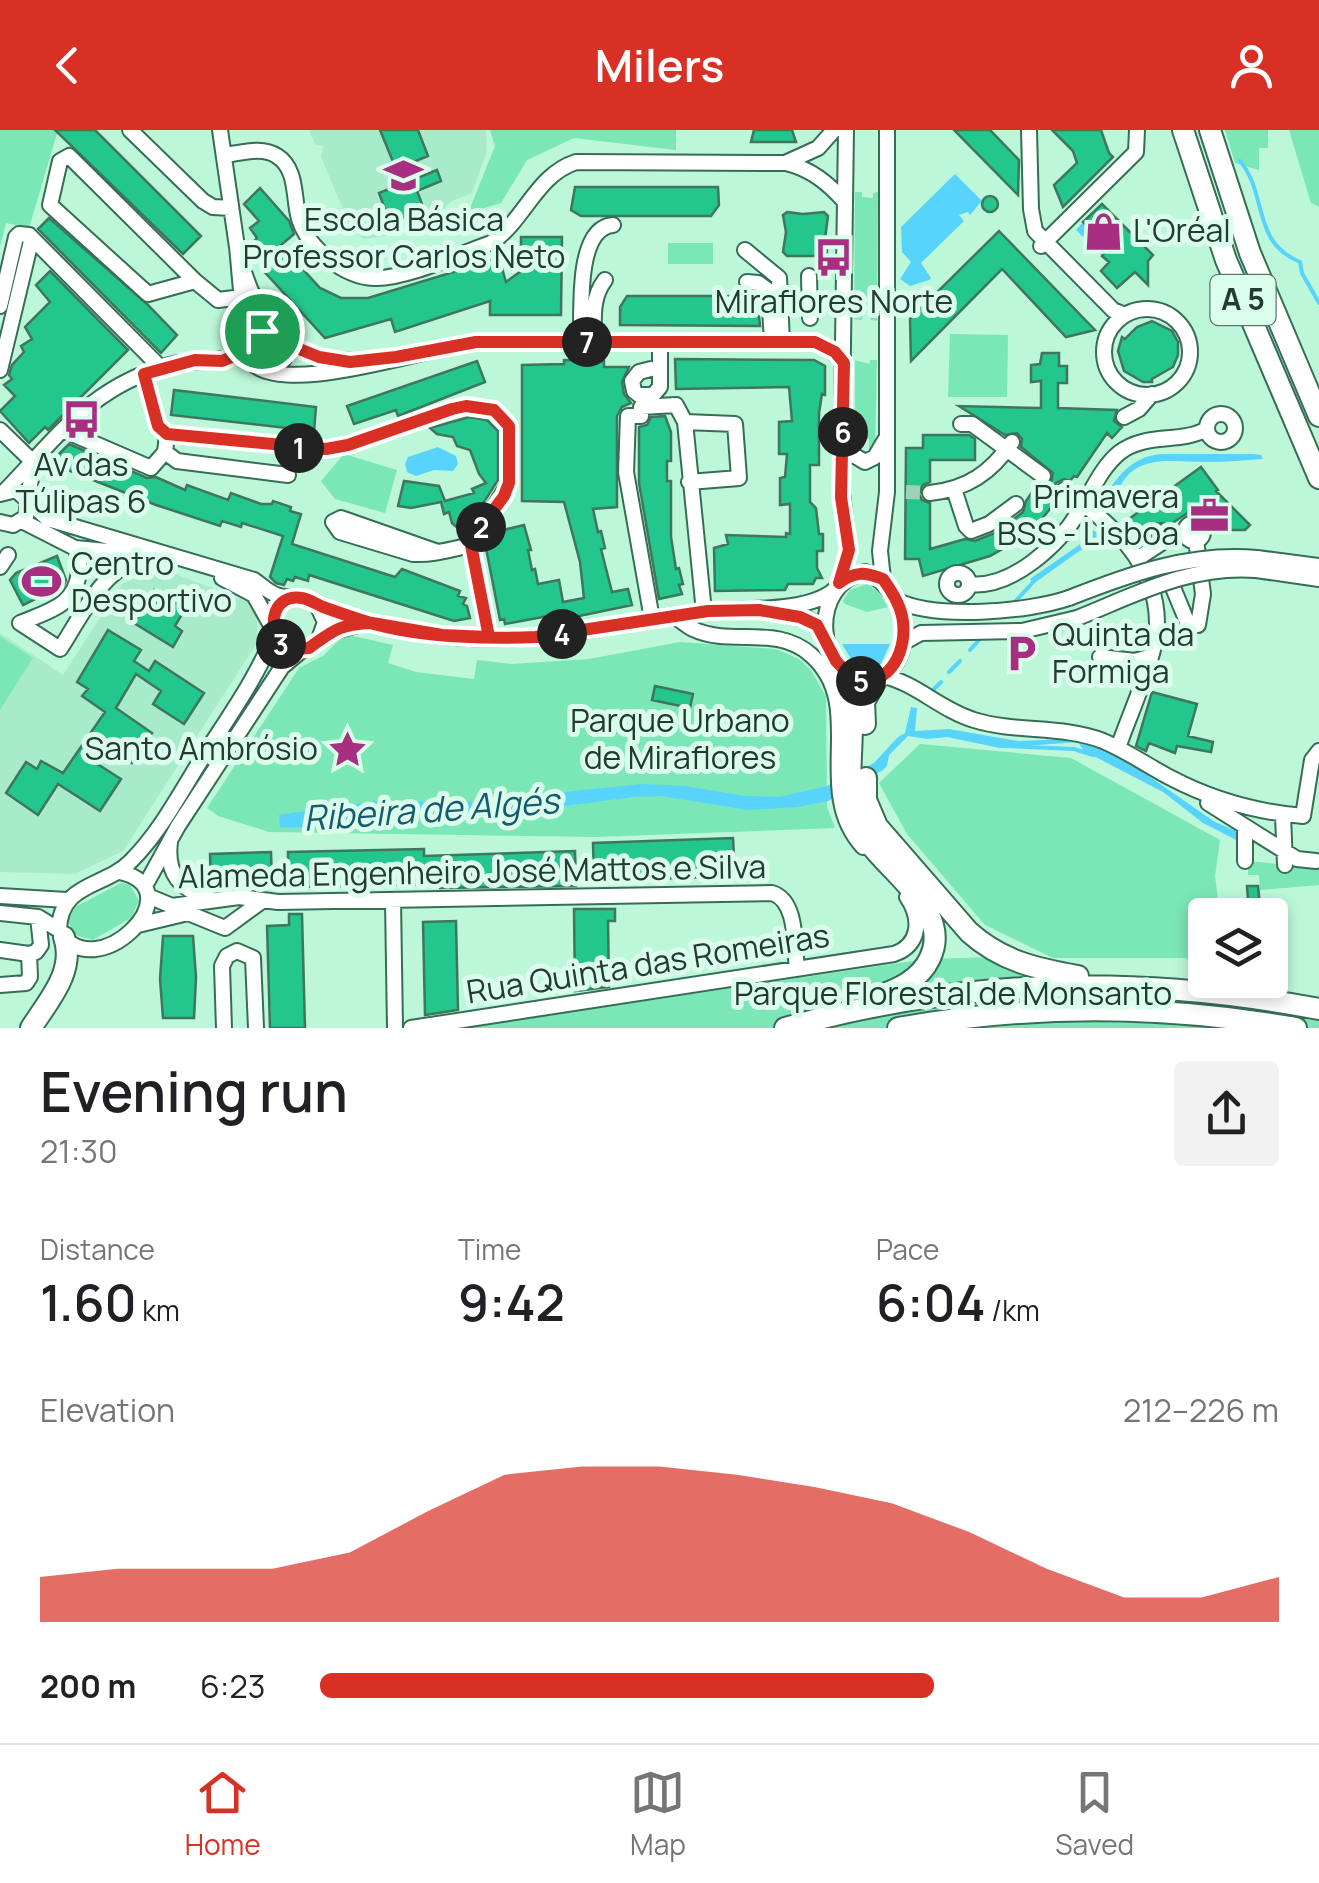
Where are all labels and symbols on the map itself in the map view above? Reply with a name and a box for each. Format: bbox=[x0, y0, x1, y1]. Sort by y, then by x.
school or university icon: Escola Básica Professor Carlos Neto bbox=[383, 154, 425, 196]
place label: Escola Básica Professor Carlos Neto bbox=[243, 197, 565, 278]
place label: L'Oréal bbox=[1133, 208, 1231, 252]
shop icon: L'Oréal bbox=[1082, 210, 1124, 252]
bus stop icon: Miraflores Norte bbox=[813, 236, 855, 278]
road number: A 5 bbox=[1210, 275, 1276, 325]
place label: Miraflores Norte bbox=[715, 279, 953, 323]
pin bbox=[220, 289, 305, 374]
pin: 7 bbox=[562, 317, 612, 367]
bus stop icon: Av das Túlipas 6 bbox=[60, 399, 102, 441]
pin: 6 bbox=[818, 407, 868, 457]
pin: 1 bbox=[274, 423, 324, 473]
place label: Av das Túlipas 6 bbox=[15, 442, 147, 523]
place label: Primavera BSS - Lisboa bbox=[997, 474, 1179, 555]
office icon: Primavera BSS - Lisboa bbox=[1188, 494, 1230, 536]
pin: 2 bbox=[456, 502, 506, 552]
place label: Centro Desportivo bbox=[71, 541, 232, 622]
sports icon: Centro Desportivo bbox=[20, 561, 62, 603]
pin: 4 bbox=[537, 609, 587, 659]
place label: Quinta da Formiga bbox=[1052, 612, 1194, 693]
pin: 3 bbox=[256, 619, 306, 669]
parking icon: Quinta da Formiga bbox=[1001, 632, 1043, 674]
pin: 5 bbox=[836, 656, 886, 706]
park label: Parque Urbano de Miraflores bbox=[570, 698, 790, 779]
place label: Santo Ambrósio bbox=[84, 726, 318, 770]
place icon: Santo Ambrósio bbox=[327, 728, 369, 770]
water label: Ribeira de Algés bbox=[302, 776, 563, 842]
street label: Alameda Engenheiro José Mattos e Silva bbox=[178, 844, 766, 898]
street label: Rua Quinta das Romeiras bbox=[463, 913, 832, 1013]
park label: Parque Florestal de Monsanto bbox=[734, 971, 1172, 1015]

